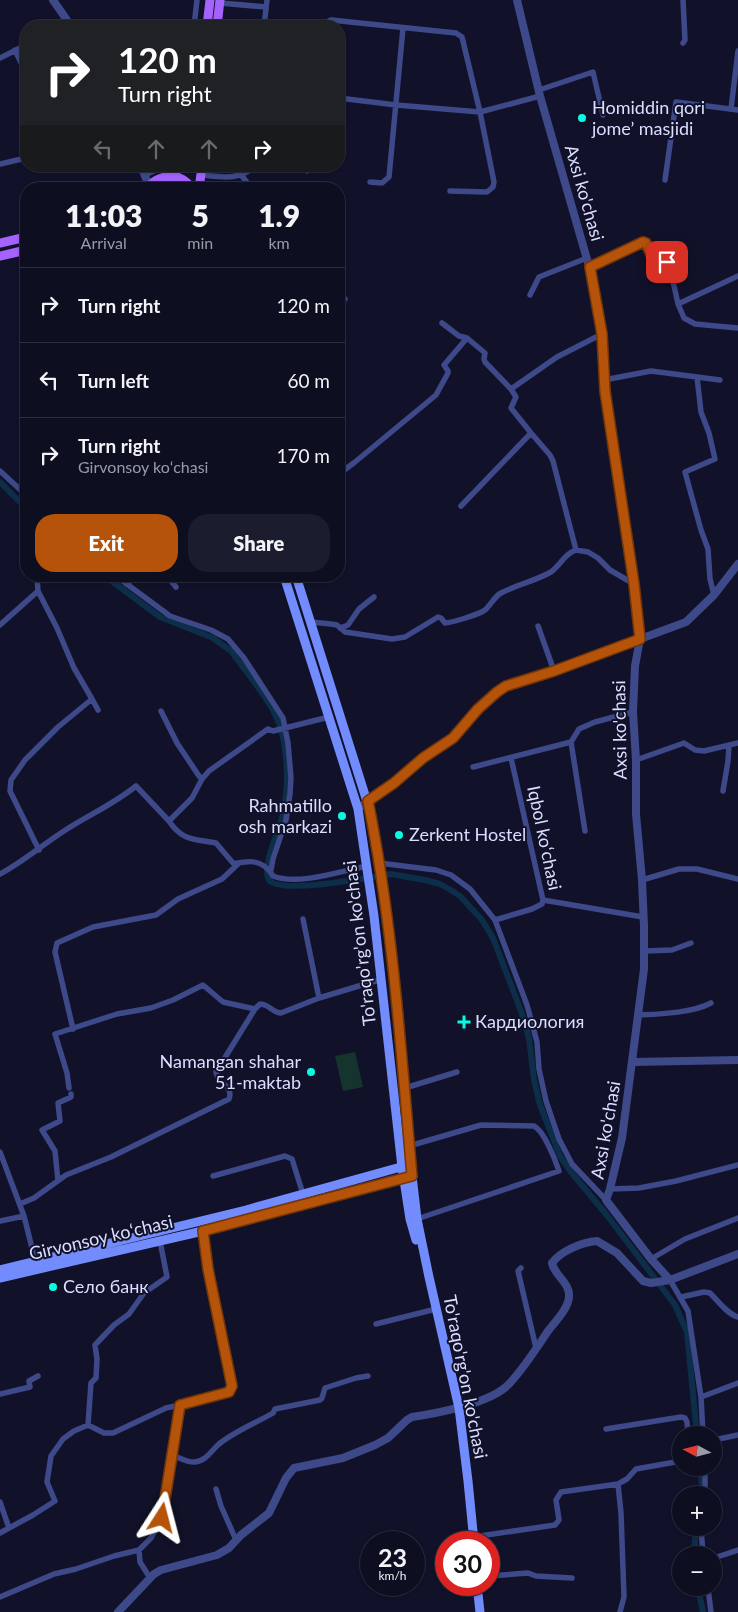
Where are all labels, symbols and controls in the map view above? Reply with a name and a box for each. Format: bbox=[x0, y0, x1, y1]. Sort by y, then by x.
text: 120 m bbox=[118, 38, 217, 80]
icon: right bbox=[35, 40, 100, 105]
text: Turn right bbox=[118, 80, 212, 107]
place label: Homiddin qori jome’ masjidi bbox=[591, 96, 705, 139]
marker: Homiddin qori jome’ masjidi bbox=[576, 112, 588, 124]
icon: left bbox=[89, 135, 117, 163]
icon: ahead bbox=[142, 135, 170, 163]
icon: ahead bbox=[195, 135, 223, 163]
icon: right bbox=[248, 135, 276, 163]
street label: Axsi ko'chasi bbox=[561, 142, 609, 244]
text: 11:03 bbox=[65, 197, 142, 233]
text: 5 bbox=[192, 197, 209, 233]
text: 1.9 bbox=[258, 197, 300, 233]
text: Arrival bbox=[81, 233, 127, 252]
text: min bbox=[187, 233, 213, 252]
text: km bbox=[268, 233, 290, 252]
pin bbox=[646, 241, 688, 283]
icon: arrive bbox=[653, 248, 681, 276]
icon: right bbox=[35, 291, 63, 319]
text: Turn right bbox=[78, 294, 160, 317]
text: 120 m bbox=[276, 294, 330, 317]
icon: left bbox=[35, 366, 63, 394]
text: Turn left bbox=[78, 369, 149, 392]
text: 60 m bbox=[287, 369, 330, 392]
text: Turn right bbox=[78, 434, 160, 457]
icon: right bbox=[35, 441, 63, 469]
text: 170 m bbox=[276, 444, 330, 467]
text: Girvonsoy koʻchasi bbox=[78, 457, 208, 476]
button: Exit bbox=[35, 514, 178, 572]
button: Share bbox=[188, 514, 330, 572]
street label: Axsi ko'chasi bbox=[607, 680, 631, 780]
street label: Iqbol koʻchasi bbox=[523, 783, 567, 892]
place label: Rahmatillo osh markazi bbox=[238, 794, 332, 837]
marker: Rahmatillo osh markazi bbox=[336, 810, 348, 822]
place label: Zerkent Hostel bbox=[409, 823, 526, 845]
marker: Zerkent Hostel bbox=[393, 829, 405, 841]
street label: To'raqo'rg'on ko'chasi bbox=[338, 859, 380, 1027]
place label: Кардиология bbox=[475, 1010, 584, 1032]
marker: Кардиология bbox=[457, 1015, 471, 1029]
place label: Namangan shahar 51-maktab bbox=[160, 1050, 301, 1093]
marker: Namangan shahar 51-maktab bbox=[305, 1066, 317, 1078]
street label: Axsi ko'chasi bbox=[586, 1079, 624, 1181]
street label: Girvonsoy koʻchasi bbox=[27, 1210, 175, 1264]
place label: Село банк bbox=[63, 1275, 149, 1297]
marker: Село банк bbox=[47, 1281, 59, 1293]
street label: To'raqo'rg'on ko'chasi bbox=[439, 1293, 493, 1460]
north arrow bbox=[672, 1426, 722, 1476]
map controls bbox=[672, 1426, 722, 1596]
button: + bbox=[672, 1486, 722, 1536]
position arrow bbox=[135, 1491, 187, 1543]
speed limit sign: 30 bbox=[435, 1531, 500, 1596]
text: 23 bbox=[378, 1542, 407, 1572]
button: − bbox=[672, 1546, 722, 1596]
text: km/h bbox=[378, 1568, 407, 1583]

